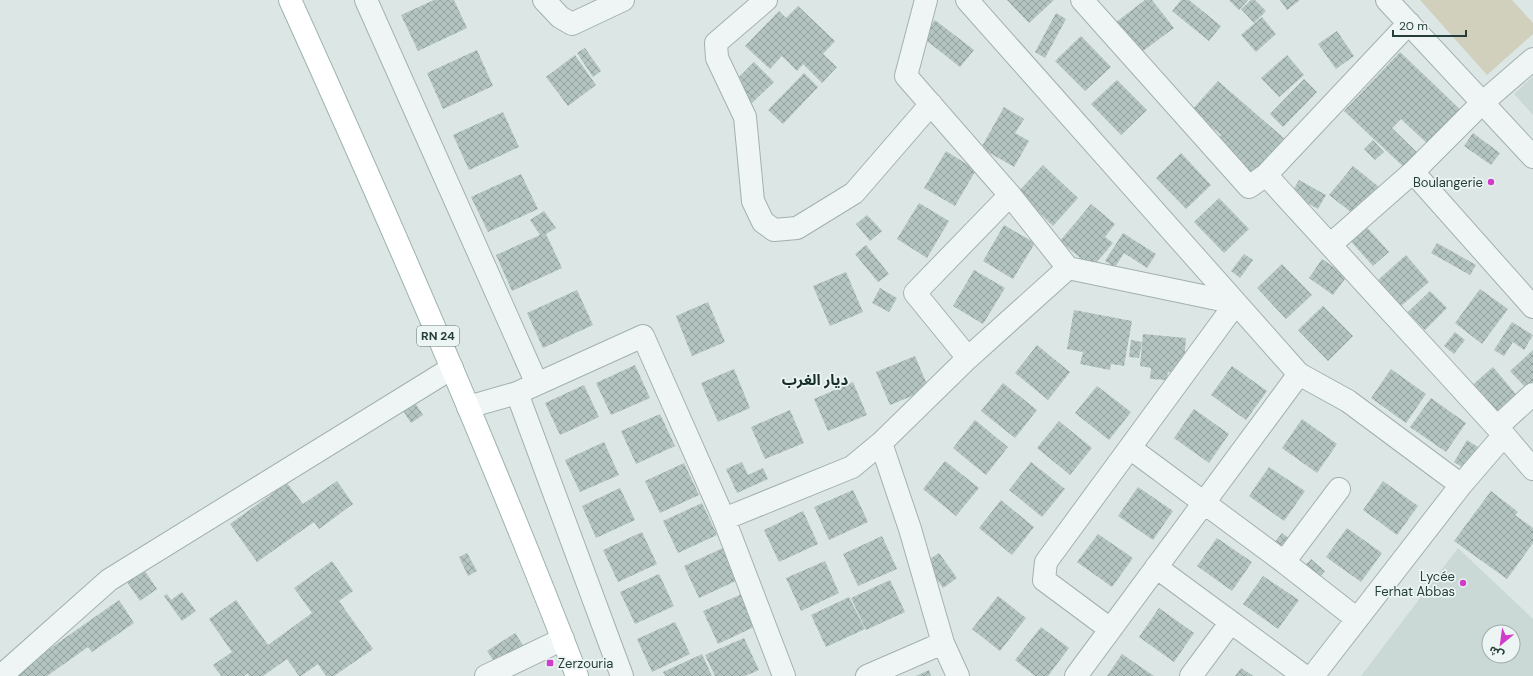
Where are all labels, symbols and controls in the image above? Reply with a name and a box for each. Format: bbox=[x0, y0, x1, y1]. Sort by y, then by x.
scale bar bbox=[1393, 12, 1466, 38]
text: 20 m bbox=[1399, 18, 1428, 34]
place label: Boulangerie bbox=[1413, 174, 1483, 191]
marker: Boulangerie bbox=[1486, 177, 1496, 187]
road number: RN 24 bbox=[417, 326, 459, 346]
district label: ديار الغرب bbox=[782, 370, 848, 390]
place label: Lycée Ferhat Abbas bbox=[1375, 568, 1455, 600]
marker: Lycée Ferhat Abbas bbox=[1458, 578, 1468, 588]
north arrow bbox=[1481, 624, 1521, 664]
text: ش bbox=[1486, 643, 1506, 663]
place label: Zerzouria bbox=[558, 655, 613, 672]
marker: Zerzouria bbox=[545, 658, 555, 668]

